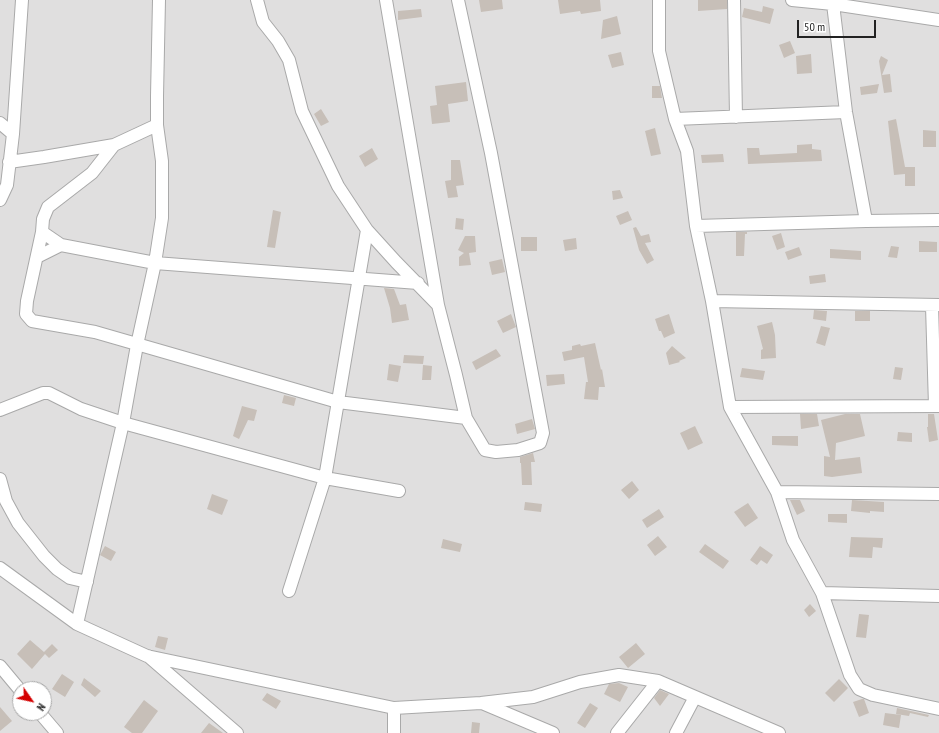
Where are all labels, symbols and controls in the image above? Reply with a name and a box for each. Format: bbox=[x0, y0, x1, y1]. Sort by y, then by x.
scale bar bbox=[799, 12, 878, 38]
text: 50 m bbox=[804, 19, 825, 34]
north arrow bbox=[12, 681, 52, 721]
text: N bbox=[34, 701, 49, 714]

